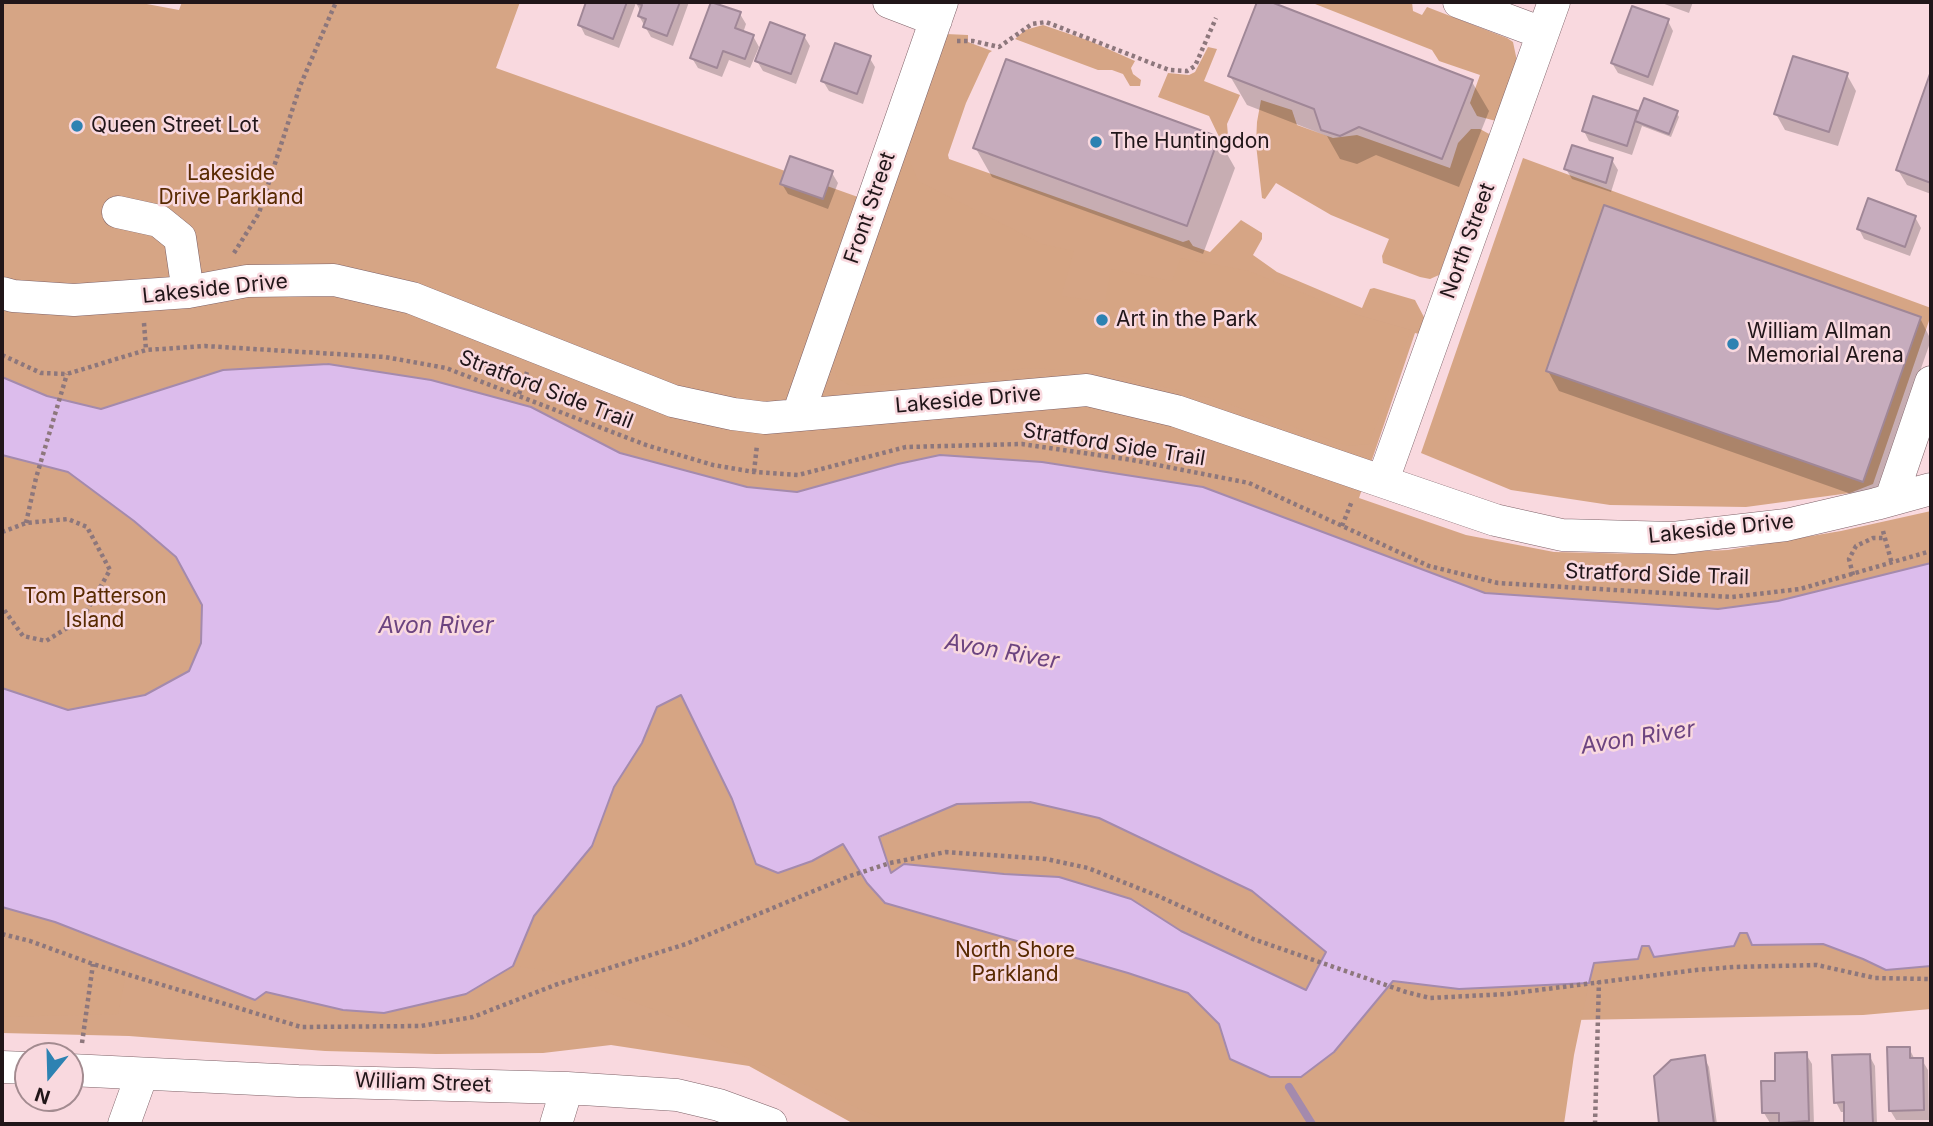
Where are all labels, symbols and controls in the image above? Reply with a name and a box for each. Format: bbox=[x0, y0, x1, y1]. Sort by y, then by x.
place label: Queen Street Lot bbox=[91, 113, 259, 139]
marker: Queen Street Lot bbox=[69, 118, 85, 134]
place label: The Huntingdon bbox=[1110, 129, 1270, 155]
marker: The Huntingdon bbox=[1088, 134, 1104, 150]
street label: Front Street bbox=[839, 149, 901, 267]
park label: Lakeside Drive Parkland bbox=[158, 161, 304, 211]
street label: North Street bbox=[1435, 180, 1501, 302]
street label: Lakeside Drive bbox=[141, 269, 289, 309]
place label: Art in the Park bbox=[1116, 307, 1257, 333]
marker: Art in the Park bbox=[1094, 312, 1110, 328]
place label: William Allman Memorial Arena bbox=[1747, 319, 1904, 369]
marker: William Allman Memorial Arena bbox=[1725, 336, 1741, 352]
street label: Stratford Side Trail bbox=[455, 345, 637, 435]
street label: Lakeside Drive bbox=[894, 381, 1042, 419]
street label: Stratford Side Trail bbox=[1021, 418, 1207, 472]
street label: Lakeside Drive bbox=[1647, 509, 1795, 549]
street label: Stratford Side Trail bbox=[1564, 559, 1750, 591]
park label: Tom Patterson Island bbox=[23, 584, 167, 634]
water label: Avon River bbox=[378, 612, 494, 640]
water label: Avon River bbox=[943, 628, 1061, 676]
water label: Avon River bbox=[1579, 715, 1697, 761]
park label: North Shore Parkland bbox=[955, 938, 1075, 988]
north arrow bbox=[14, 1042, 84, 1112]
street label: William Street bbox=[354, 1068, 492, 1098]
text: N bbox=[32, 1082, 53, 1109]

